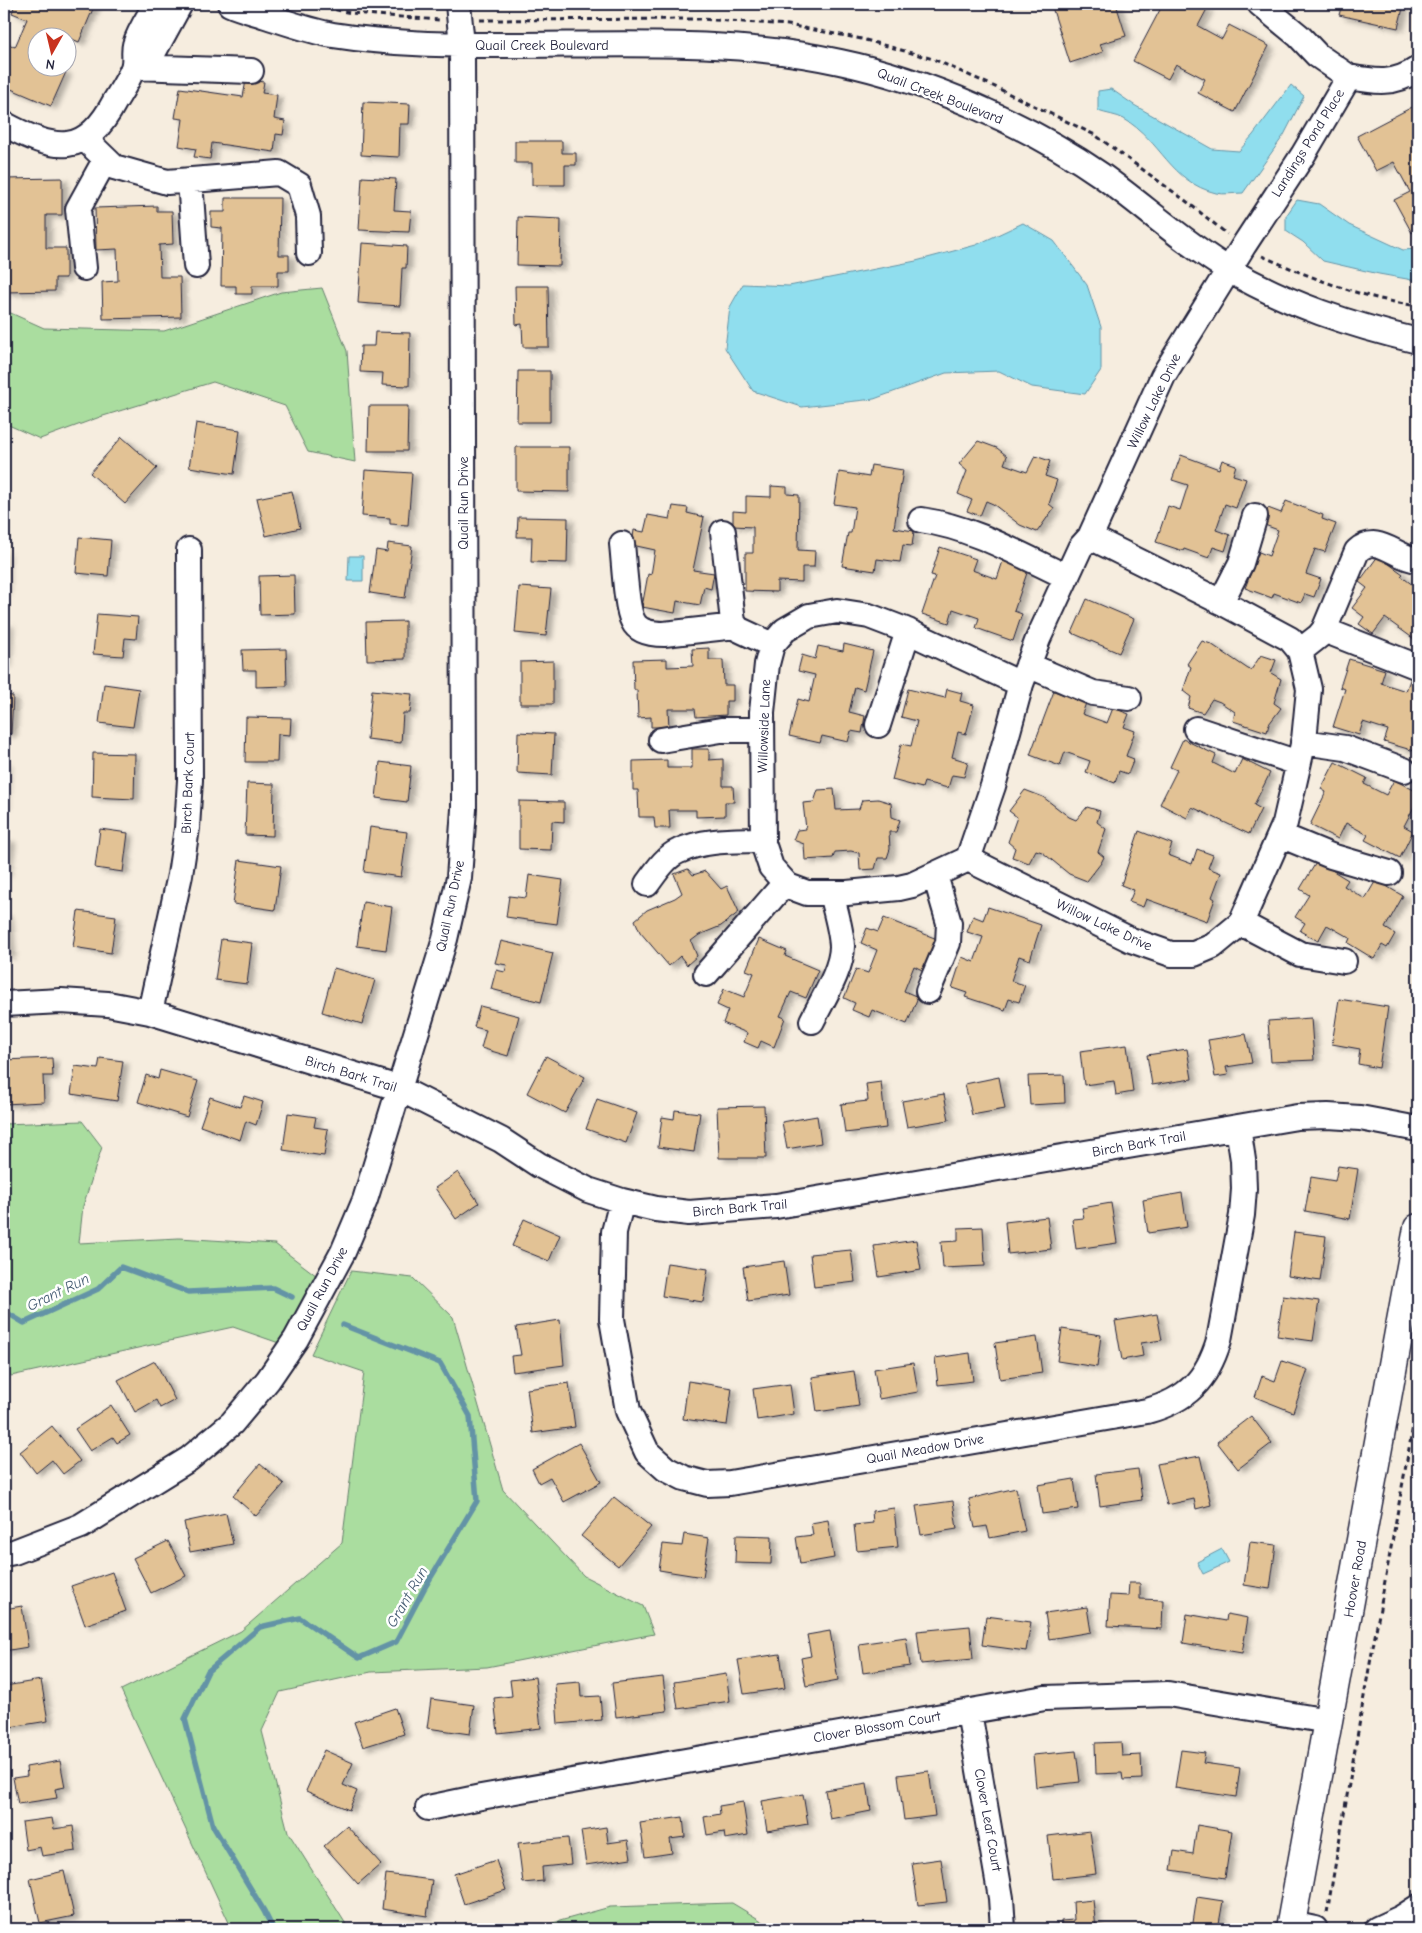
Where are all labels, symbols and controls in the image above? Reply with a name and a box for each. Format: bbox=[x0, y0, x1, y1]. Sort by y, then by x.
north arrow bbox=[28, 28, 78, 78]
street label: Quail Creek Boulevard bbox=[475, 37, 609, 54]
text: N bbox=[45, 55, 56, 73]
street label: Quail Creek Boulevard bbox=[875, 64, 1005, 128]
street label: Landings Pond Place bbox=[1268, 86, 1348, 200]
street label: Willow Lake Drive bbox=[1124, 351, 1184, 451]
street label: Quail Run Drive bbox=[455, 456, 472, 550]
street label: Willowside Lane bbox=[754, 679, 774, 773]
street label: Birch Bark Court bbox=[178, 731, 198, 834]
street label: Quail Run Drive bbox=[432, 859, 468, 953]
street label: Willow Lake Drive bbox=[1053, 895, 1155, 955]
street label: Birch Bark Trail bbox=[303, 1052, 399, 1096]
street label: Birch Bark Trail bbox=[1091, 1127, 1187, 1161]
street label: Birch Bark Trail bbox=[692, 1195, 788, 1221]
street label: Quail Run Drive bbox=[293, 1244, 351, 1334]
water label: Grant Run bbox=[24, 1269, 92, 1315]
street label: Quail Meadow Drive bbox=[865, 1430, 985, 1468]
street label: Hoover Road bbox=[1340, 1539, 1370, 1619]
water label: Grant Run bbox=[382, 1563, 432, 1631]
street label: Clover Blossom Court bbox=[812, 1707, 943, 1747]
street label: Clover Leaf Court bbox=[971, 1767, 1006, 1874]

